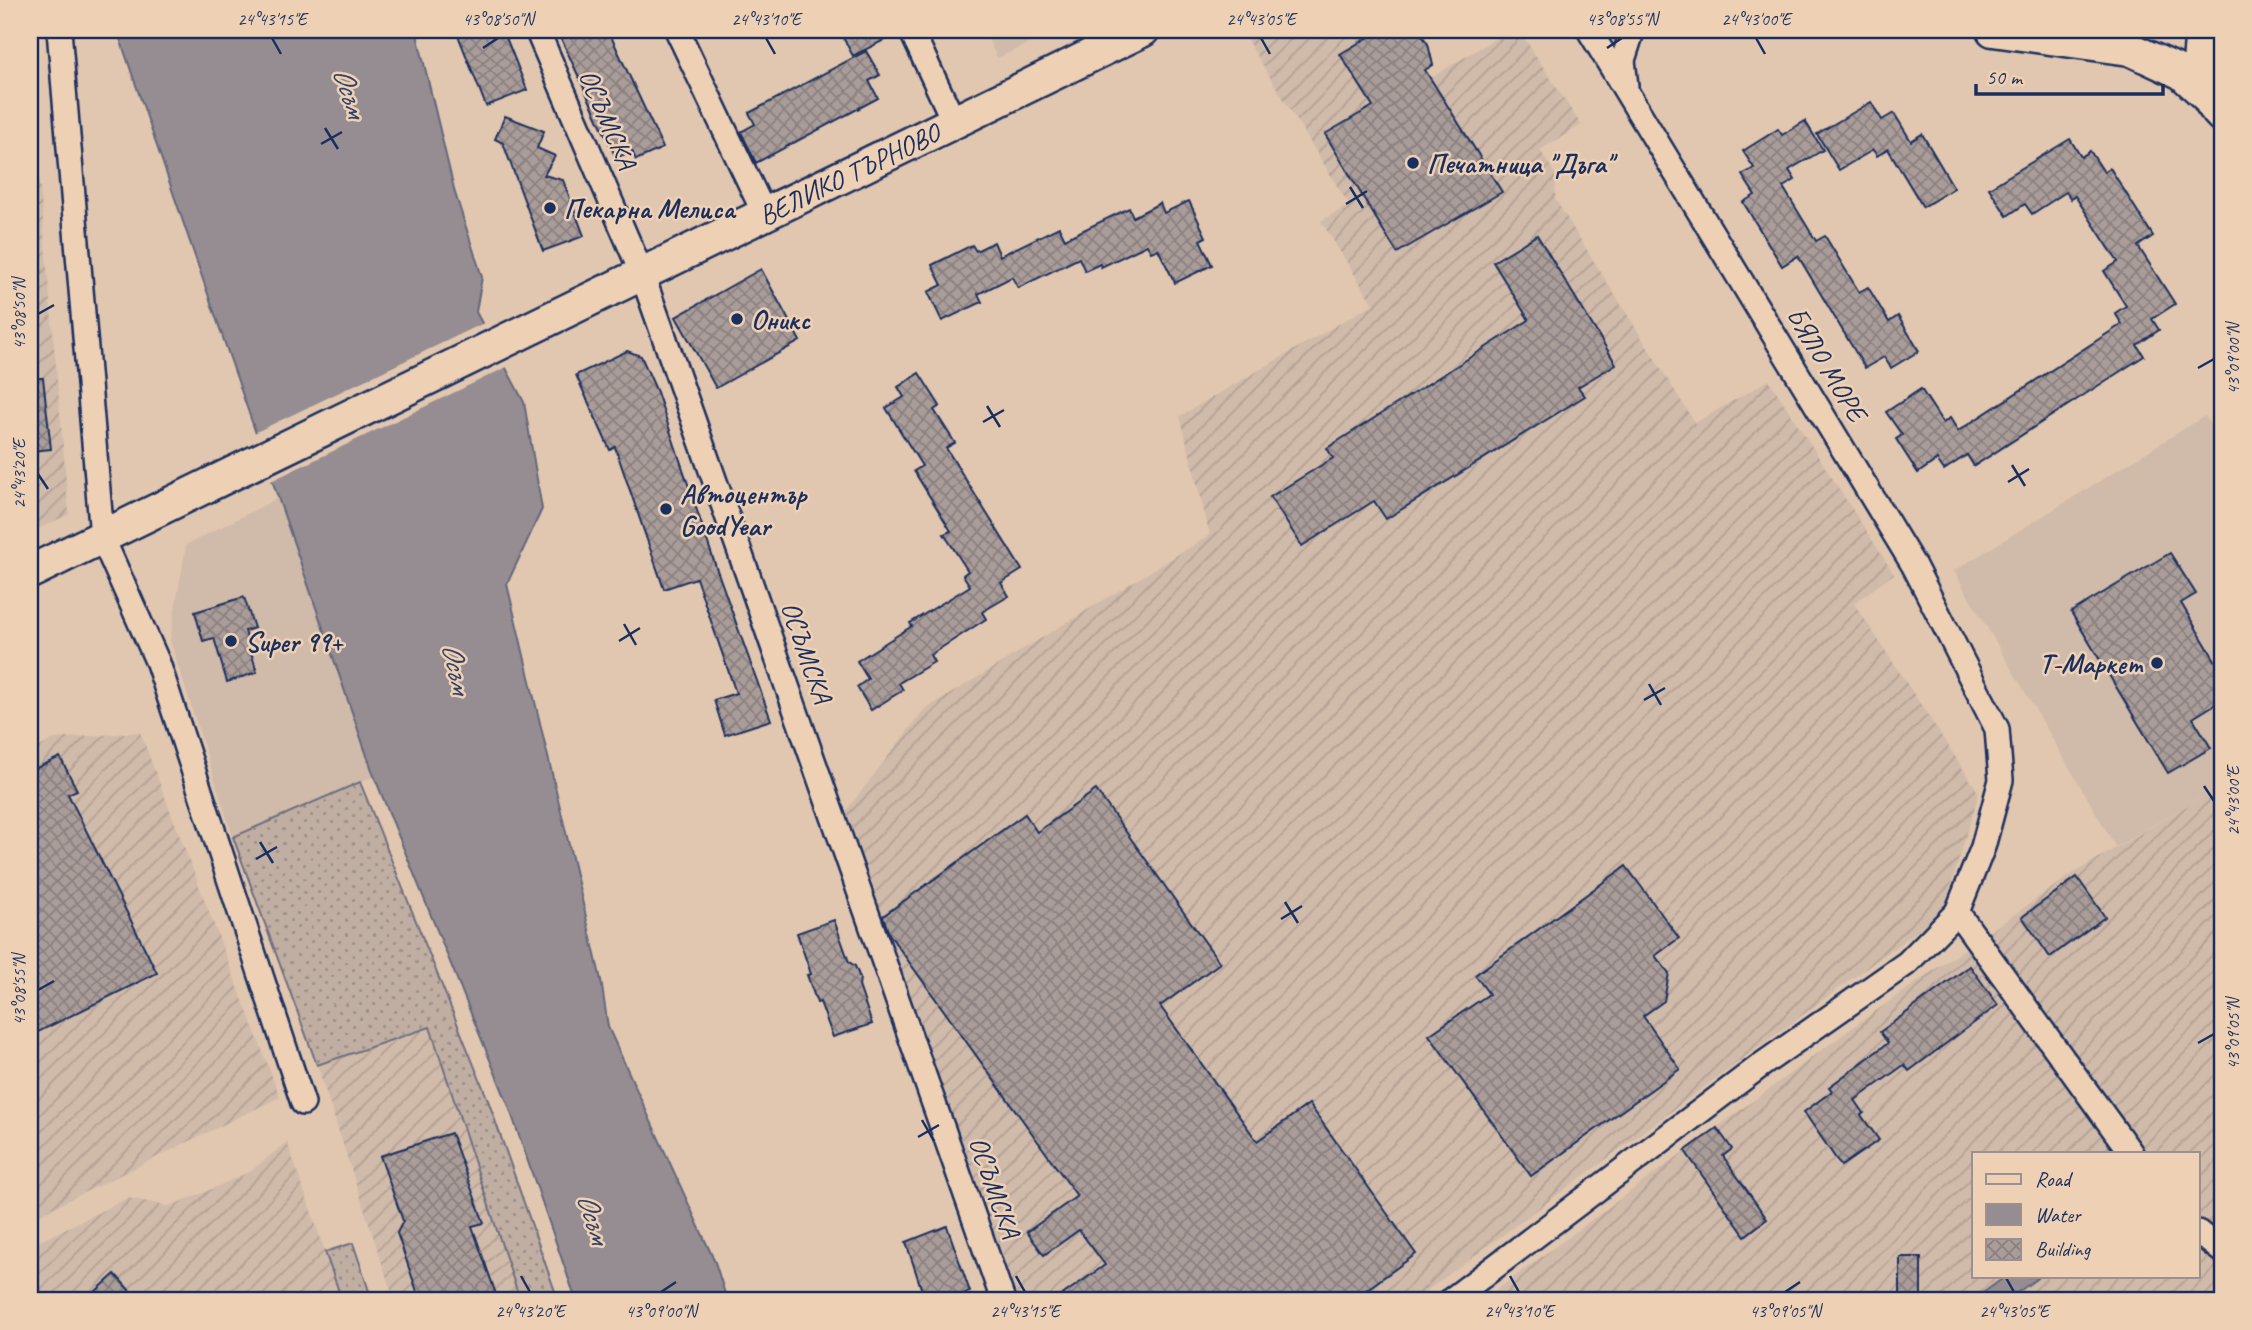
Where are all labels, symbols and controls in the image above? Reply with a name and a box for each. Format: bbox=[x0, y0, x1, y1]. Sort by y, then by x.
text: 24°43'15"E bbox=[237, 8, 309, 30]
text: 43°08'50"N bbox=[463, 8, 537, 30]
text: 24°43'10"E bbox=[731, 8, 803, 30]
text: 24°43'05"E bbox=[1226, 8, 1298, 30]
text: 43°08'55"N bbox=[1587, 8, 1661, 30]
text: 24°43'00"E bbox=[1721, 8, 1793, 30]
scale bar bbox=[1976, 52, 2163, 96]
water label: Осъм bbox=[324, 62, 377, 126]
street label: ОСЪМСКА bbox=[571, 64, 645, 176]
text: 50 m bbox=[1986, 64, 2024, 90]
street label: ВЕЛИКО ТЪРНОВО bbox=[753, 114, 948, 233]
place label: Печатница "Дъга" bbox=[1427, 146, 1619, 181]
marker: Печатница "Дъга" bbox=[1405, 155, 1421, 171]
place label: Пекарна Мелиса bbox=[564, 191, 737, 226]
marker: Пекарна Мелиса bbox=[542, 200, 558, 216]
text: 43°08'50"N bbox=[8, 275, 30, 349]
street label: БЯЛО МОРЕ bbox=[1779, 300, 1876, 430]
place label: Оникс bbox=[751, 302, 811, 337]
marker: Оникс bbox=[729, 311, 745, 327]
text: 43°09'00"N bbox=[2222, 320, 2244, 394]
text: 24°43'20"E bbox=[8, 437, 30, 509]
place label: Автоцентър GoodYear bbox=[680, 476, 808, 543]
marker: Автоцентър GoodYear bbox=[658, 501, 674, 517]
street label: ОСЪМСКА bbox=[773, 597, 841, 709]
place label: Super 99+ bbox=[245, 624, 344, 659]
marker: Super 99+ bbox=[223, 633, 239, 649]
water label: Осъм bbox=[433, 639, 482, 701]
place label: Т-Маркет bbox=[2039, 646, 2144, 681]
marker: Т-Маркет bbox=[2149, 655, 2165, 671]
text: 24°43'00"E bbox=[2222, 764, 2244, 836]
text: 43°08'55"N bbox=[8, 951, 30, 1025]
text: 43°09'05"N bbox=[2222, 995, 2244, 1069]
street label: ОСЪМСКА bbox=[961, 1132, 1029, 1244]
legend bbox=[1972, 1152, 2200, 1278]
text: Road bbox=[2035, 1166, 2074, 1192]
water label: Осъм bbox=[568, 1188, 621, 1252]
text: Water bbox=[2035, 1202, 2082, 1228]
text: Building bbox=[2035, 1236, 2092, 1262]
text: 24°43'20"E bbox=[495, 1300, 567, 1322]
text: 43°09'00"N bbox=[626, 1300, 700, 1322]
text: 24°43'15"E bbox=[990, 1300, 1062, 1322]
text: 24°43'10"E bbox=[1484, 1300, 1556, 1322]
text: 43°09'05"N bbox=[1750, 1300, 1824, 1322]
text: 24°43'05"E bbox=[1979, 1300, 2051, 1322]

